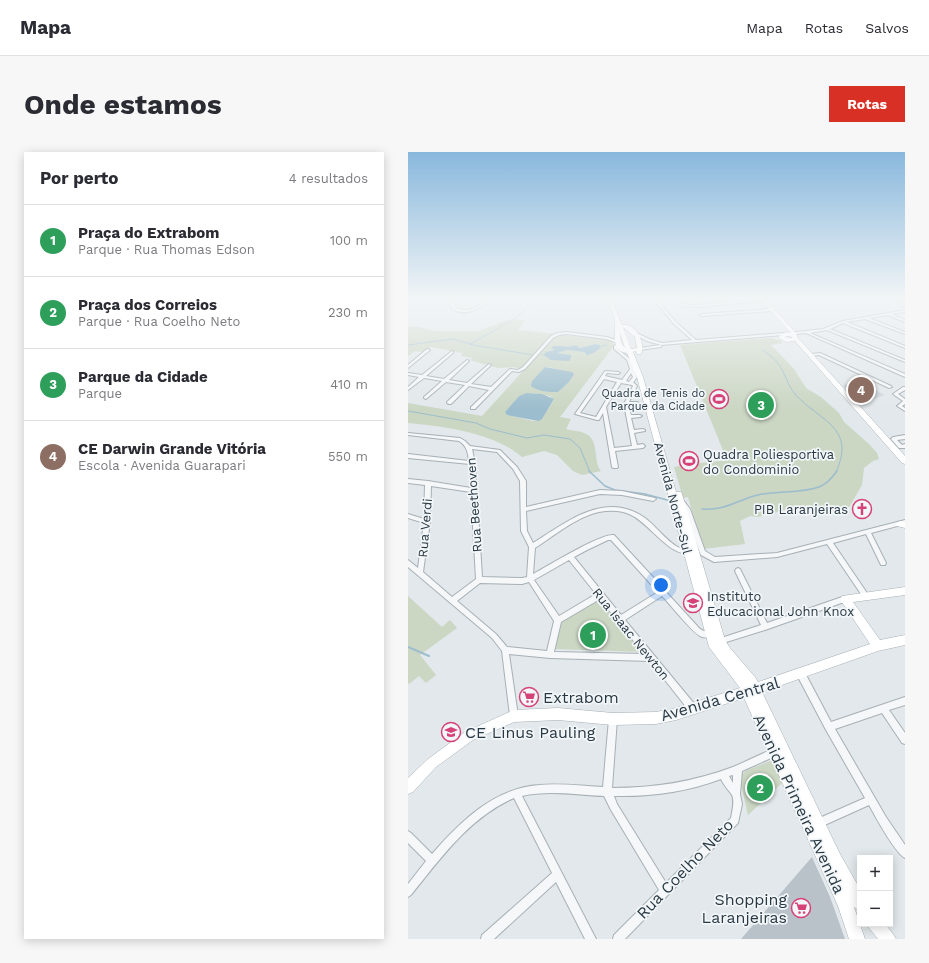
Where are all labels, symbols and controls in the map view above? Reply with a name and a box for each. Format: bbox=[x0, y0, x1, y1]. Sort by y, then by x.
text: Mapa bbox=[20, 16, 71, 39]
text: Mapa bbox=[746, 20, 783, 36]
text: Rotas bbox=[805, 20, 843, 36]
text: Salvos bbox=[865, 20, 909, 36]
button: Rotas bbox=[829, 86, 905, 122]
text: Onde estamos bbox=[24, 88, 222, 121]
text: Por perto bbox=[40, 168, 118, 188]
text: 4 resultados bbox=[289, 171, 368, 186]
text: Praça do Extrabom bbox=[78, 224, 219, 242]
text: 1 bbox=[50, 233, 56, 248]
text: 100 m bbox=[330, 233, 368, 248]
text: Parque · Rua Thomas Edson bbox=[78, 242, 255, 257]
text: Praça dos Correios bbox=[78, 296, 217, 314]
text: 2 bbox=[49, 305, 57, 320]
text: 230 m bbox=[328, 305, 368, 320]
text: Parque · Rua Coelho Neto bbox=[78, 314, 240, 329]
text: Parque da Cidade bbox=[78, 368, 208, 386]
pin: 4 bbox=[848, 375, 874, 405]
text: 3 bbox=[49, 377, 57, 392]
text: 410 m bbox=[330, 377, 368, 392]
text: Parque bbox=[78, 386, 122, 401]
place label: Quadra de Tenis do Parque da Cidade bbox=[602, 387, 705, 413]
sports icon: Quadra de Tenis do Parque da Cidade bbox=[708, 388, 730, 410]
pin: 3 bbox=[748, 390, 774, 420]
text: CE Darwin Grande Vitória bbox=[78, 440, 266, 458]
street label: Avenida Norte-Sul bbox=[651, 440, 695, 556]
place label: Quadra Poliesportiva do Condominio bbox=[703, 447, 835, 477]
text: 4 bbox=[49, 449, 57, 464]
text: 550 m bbox=[328, 449, 368, 464]
sports icon: Quadra Poliesportiva do Condominio bbox=[678, 450, 700, 472]
street label: Rua Beethoven bbox=[463, 457, 485, 553]
text: Escola · Avenida Guarapari bbox=[78, 458, 246, 473]
street label: Rua Verdi bbox=[415, 498, 435, 558]
church icon: PIB Laranjeiras bbox=[851, 498, 873, 520]
place label: PIB Laranjeiras bbox=[754, 502, 848, 517]
your location bbox=[651, 575, 671, 595]
street label: Rua Isaac Newton bbox=[589, 585, 673, 683]
place label: Instituto Educacional John Knox bbox=[707, 589, 854, 619]
school or university icon: Instituto Educacional John Knox bbox=[682, 592, 704, 614]
pin: 1 bbox=[580, 620, 606, 650]
street label: Avenida Central bbox=[658, 673, 782, 725]
supermarket icon: Extrabom bbox=[518, 686, 540, 708]
place label: Extrabom bbox=[543, 688, 619, 707]
street label: Avenida Primeira Avenida bbox=[749, 711, 849, 897]
school or university icon: CE Linus Pauling bbox=[440, 721, 462, 743]
place label: CE Linus Pauling bbox=[465, 723, 596, 742]
pin: 2 bbox=[747, 773, 773, 803]
street label: Rua Coelho Neto bbox=[633, 815, 737, 923]
map controls bbox=[857, 855, 893, 927]
button: + bbox=[857, 855, 893, 891]
place label: Shopping Laranjeiras bbox=[702, 890, 787, 927]
button: − bbox=[857, 891, 893, 927]
supermarket icon: Shopping Laranjeiras bbox=[790, 897, 812, 919]

